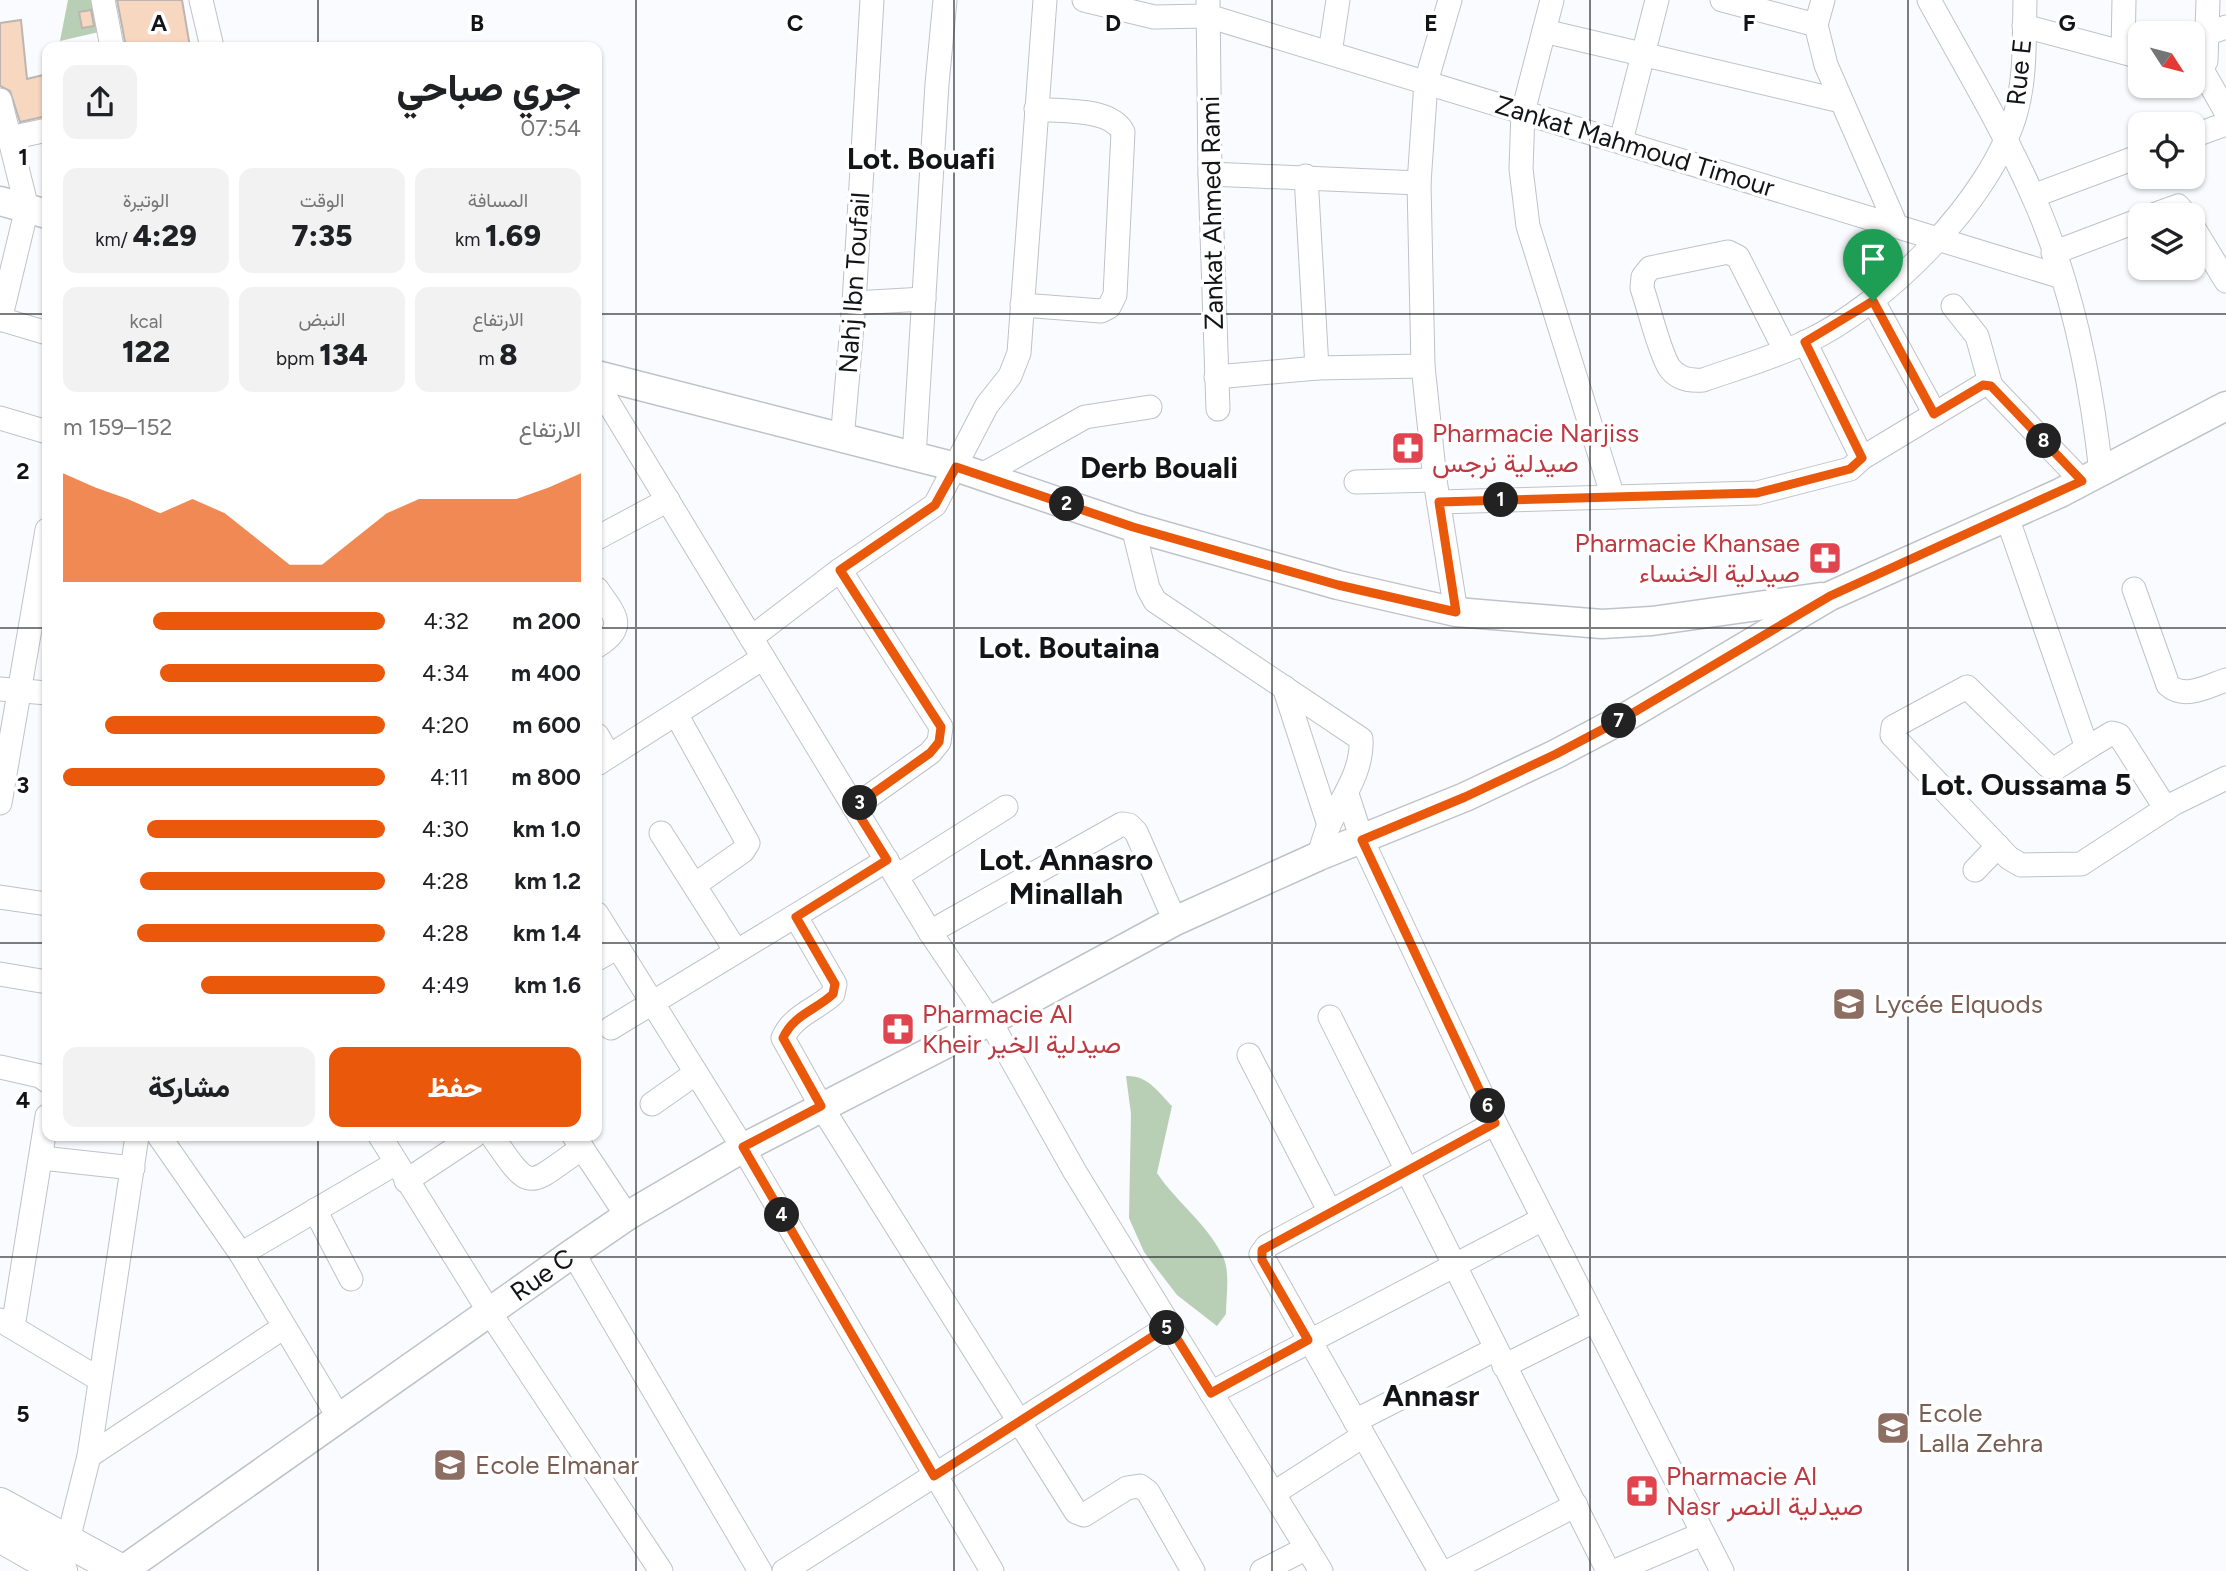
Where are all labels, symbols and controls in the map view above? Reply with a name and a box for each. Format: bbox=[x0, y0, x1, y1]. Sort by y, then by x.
text: A bbox=[151, 9, 168, 37]
text: B bbox=[470, 9, 484, 37]
text: C bbox=[787, 9, 804, 37]
text: D bbox=[1105, 9, 1121, 37]
text: E bbox=[1424, 9, 1438, 37]
text: F bbox=[1743, 9, 1756, 37]
text: G bbox=[2058, 9, 2076, 37]
north arrow bbox=[2128, 21, 2205, 98]
map controls bbox=[2128, 21, 2205, 280]
street label: Rue E bbox=[2000, 37, 2038, 107]
button: share bbox=[63, 65, 137, 139]
text: جري صباحي bbox=[396, 65, 581, 111]
street label: Zankat Mahmoud Timour bbox=[1492, 88, 1779, 204]
street label: Zankat Ahmed Rami bbox=[1194, 96, 1230, 330]
button: locate bbox=[2128, 112, 2205, 189]
text: 07:54 bbox=[521, 114, 581, 142]
district label: Lot. Bouafi bbox=[847, 140, 995, 177]
text: 1 bbox=[18, 143, 28, 171]
text: الوتيرة bbox=[123, 189, 169, 212]
text: الوقت bbox=[300, 189, 344, 212]
text: المسافة bbox=[468, 189, 528, 212]
street label: Nahj Ibn Toufail bbox=[832, 191, 876, 375]
button: layers bbox=[2128, 203, 2205, 280]
text: 4:29 bbox=[133, 217, 197, 254]
text: 7:35 bbox=[292, 217, 353, 254]
text: 1.69 bbox=[485, 217, 541, 254]
text: /km bbox=[95, 228, 133, 251]
text: km bbox=[455, 228, 485, 251]
pin bbox=[1843, 229, 1903, 301]
icon: arrive bbox=[1854, 240, 1892, 278]
text: النبض bbox=[298, 308, 346, 331]
text: الارتفاع bbox=[472, 308, 524, 331]
text: kcal bbox=[129, 310, 163, 333]
text: 122 bbox=[122, 333, 170, 370]
text: 134 bbox=[319, 336, 368, 373]
text: 8 bbox=[499, 336, 518, 373]
text: bpm bbox=[276, 347, 319, 370]
text: m bbox=[478, 347, 499, 370]
text: 152–159 m bbox=[63, 413, 172, 441]
text: الارتفاع bbox=[519, 415, 581, 443]
place label: Pharmacie Narjiss صيدلية نرجس bbox=[1432, 417, 1639, 479]
pin: 8 bbox=[2026, 424, 2062, 458]
pharmacy icon: Pharmacie Narjiss صيدلية نرجس bbox=[1389, 429, 1427, 467]
text: 8 bbox=[2038, 429, 2049, 452]
district label: Derb Bouali bbox=[1080, 449, 1238, 486]
text: 2 bbox=[16, 457, 30, 485]
pin: 1 bbox=[1484, 482, 1518, 518]
pin: 2 bbox=[1050, 486, 1084, 522]
text: 1 bbox=[1496, 488, 1505, 511]
text: 2 bbox=[1061, 492, 1072, 515]
place label: Pharmacie Khansae صيدلية الخنساء bbox=[1575, 527, 1800, 589]
pharmacy icon: Pharmacie Khansae صيدلية الخنساء bbox=[1806, 539, 1844, 577]
text: 4:32 bbox=[424, 607, 469, 635]
text: 200 m bbox=[512, 607, 581, 635]
district label: Lot. Boutaina bbox=[978, 629, 1160, 666]
text: 4:34 bbox=[422, 659, 469, 687]
text: 400 m bbox=[511, 659, 581, 687]
pin: 7 bbox=[1602, 704, 1636, 738]
text: 7 bbox=[1613, 709, 1624, 732]
text: 4:20 bbox=[421, 711, 469, 739]
text: 600 m bbox=[512, 711, 581, 739]
text: 4:11 bbox=[430, 763, 469, 791]
text: 800 m bbox=[512, 763, 581, 791]
district label: Lot. Oussama 5 bbox=[1920, 766, 2132, 803]
text: 3 bbox=[17, 771, 29, 799]
pin: 3 bbox=[842, 786, 878, 820]
text: 3 bbox=[854, 791, 865, 814]
text: 4:30 bbox=[422, 815, 469, 843]
text: 1.0 km bbox=[513, 815, 581, 843]
district label: Lot. Annasro Minallah bbox=[979, 841, 1153, 912]
text: 4:28 bbox=[422, 867, 469, 895]
text: 1.2 km bbox=[514, 867, 581, 895]
text: 4:28 bbox=[422, 919, 469, 947]
text: 1.4 km bbox=[513, 919, 581, 947]
text: 4:49 bbox=[422, 971, 469, 999]
text: 1.6 km bbox=[514, 971, 581, 999]
school or university icon: Lycée Elquods bbox=[1830, 985, 1868, 1023]
place label: Lycée Elquods bbox=[1874, 988, 2043, 1020]
place label: Pharmacie Al Kheir صيدلية الخير bbox=[922, 998, 1121, 1060]
pharmacy icon: Pharmacie Al Kheir صيدلية الخير bbox=[879, 1010, 917, 1048]
button: مشاركة bbox=[63, 1047, 315, 1127]
button: حفظ bbox=[329, 1047, 581, 1127]
text: 4 bbox=[16, 1086, 30, 1114]
pin: 6 bbox=[1470, 1088, 1506, 1124]
text: 6 bbox=[1482, 1094, 1493, 1117]
pin: 4 bbox=[764, 1198, 800, 1232]
text: 4 bbox=[775, 1203, 788, 1226]
street label: Rue C bbox=[504, 1242, 580, 1308]
pin: 5 bbox=[1150, 1310, 1184, 1346]
text: 5 bbox=[1161, 1316, 1172, 1339]
district label: Annasr bbox=[1383, 1377, 1479, 1414]
place label: Ecole Lalla Zehra bbox=[1918, 1397, 2043, 1459]
text: 5 bbox=[16, 1400, 30, 1428]
school or university icon: Ecole Lalla Zehra bbox=[1874, 1409, 1912, 1447]
school or university icon: Ecole Elmanar bbox=[431, 1446, 469, 1484]
place label: Ecole Elmanar bbox=[475, 1449, 639, 1481]
place label: Pharmacie Al Nasr صيدلية النصر bbox=[1666, 1460, 1863, 1522]
pharmacy icon: Pharmacie Al Nasr صيدلية النصر bbox=[1623, 1472, 1661, 1510]

